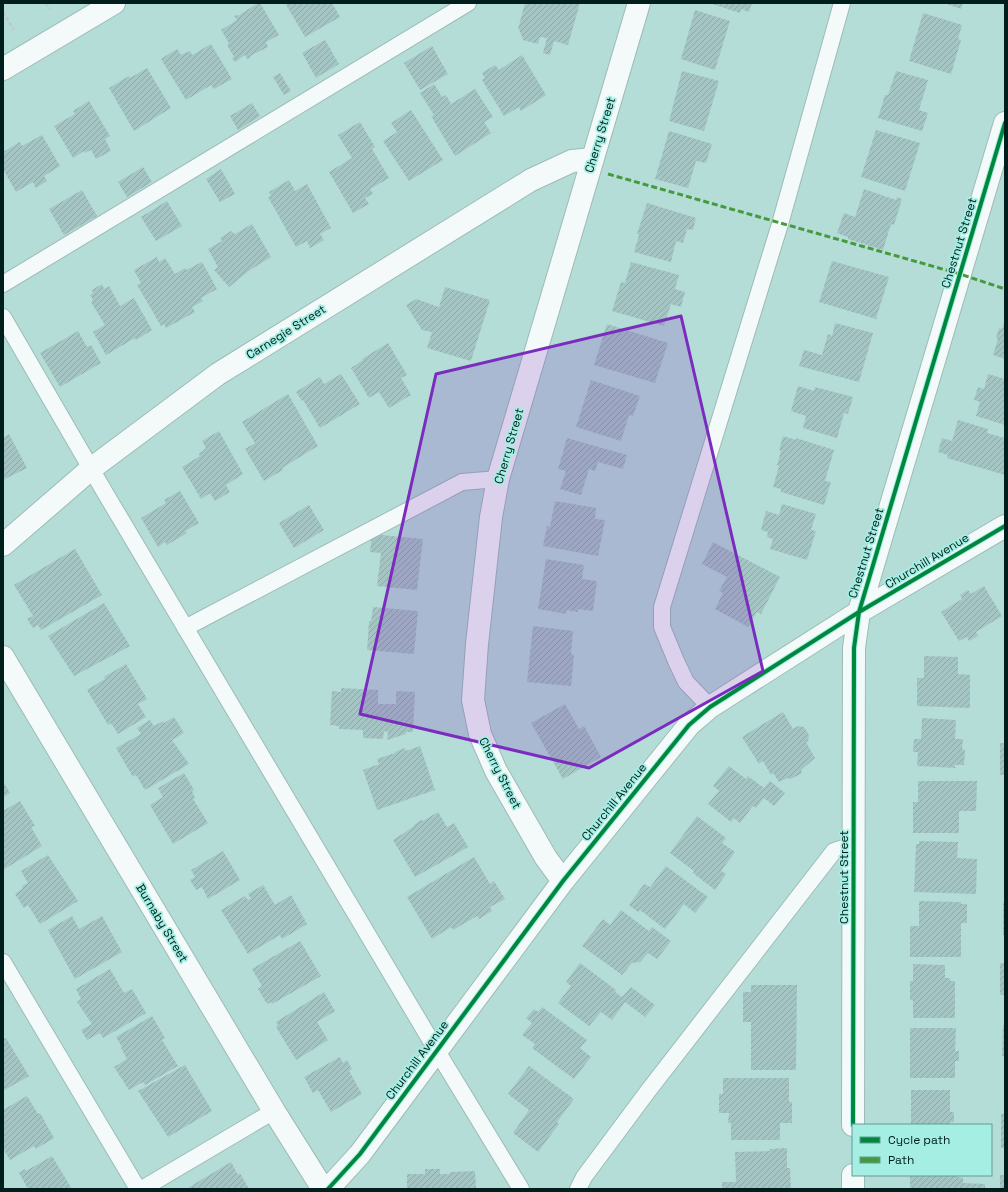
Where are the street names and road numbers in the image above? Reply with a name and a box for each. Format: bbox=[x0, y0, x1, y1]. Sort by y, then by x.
street label: Cherry Street bbox=[581, 95, 619, 175]
street label: Chestnut Street bbox=[938, 196, 980, 290]
street label: Carnegie Street bbox=[243, 301, 329, 363]
street label: Cherry Street bbox=[491, 406, 527, 486]
street label: Chestnut Street bbox=[845, 506, 887, 600]
street label: Churchill Avenue bbox=[882, 530, 972, 592]
street label: Cherry Street bbox=[475, 734, 525, 812]
street label: Churchill Avenue bbox=[578, 760, 650, 844]
street label: Chestnut Street bbox=[836, 830, 852, 924]
street label: Burnaby Street bbox=[132, 881, 192, 965]
street label: Churchill Avenue bbox=[382, 1017, 452, 1103]

